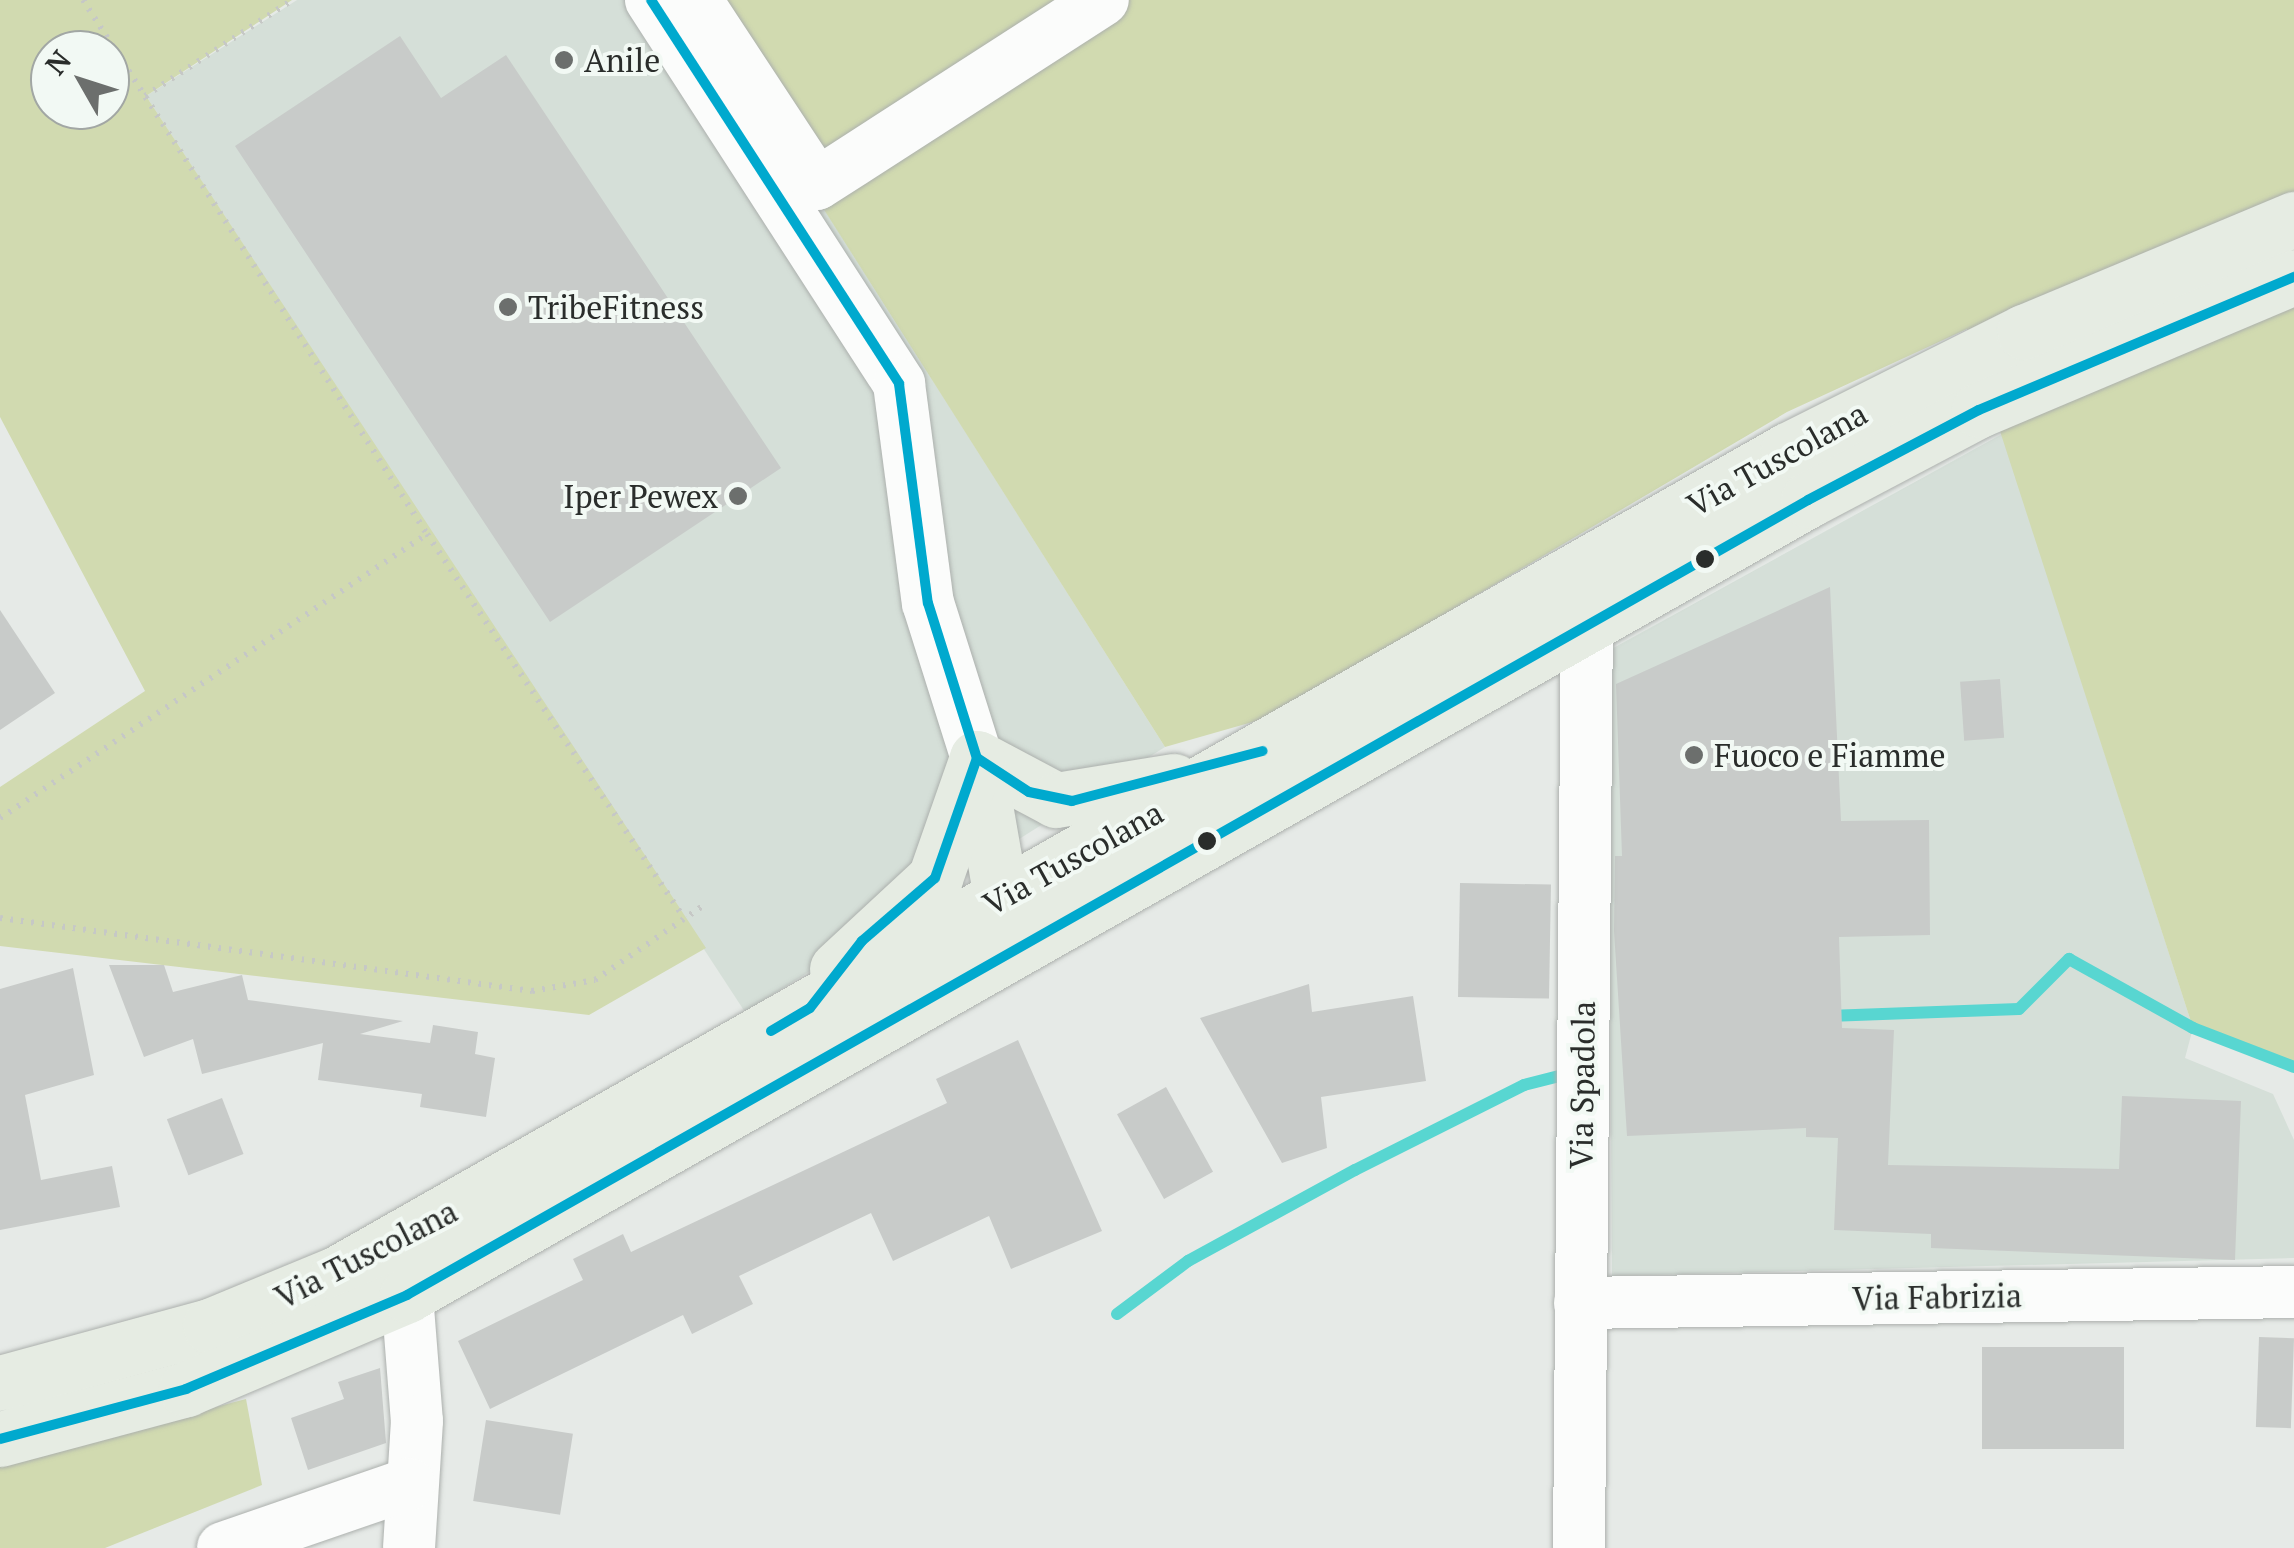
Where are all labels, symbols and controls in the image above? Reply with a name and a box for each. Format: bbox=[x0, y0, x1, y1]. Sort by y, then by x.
north arrow bbox=[30, 30, 130, 130]
place label: Anile bbox=[584, 41, 660, 79]
text: N bbox=[37, 42, 79, 82]
marker: Anile bbox=[553, 49, 575, 71]
place label: TribeFitness bbox=[528, 288, 704, 326]
marker: TribeFitness bbox=[497, 296, 519, 318]
street label: Via Tuscolana bbox=[1680, 394, 1874, 524]
place label: Iper Pewex bbox=[563, 477, 718, 515]
marker: Iper Pewex bbox=[727, 485, 749, 507]
unlabelled marker bbox=[1695, 549, 1715, 569]
place label: Fuoco e Fiamme bbox=[1714, 736, 1946, 774]
marker: Fuoco e Fiamme bbox=[1683, 744, 1705, 766]
street label: Via Tuscolana bbox=[976, 793, 1170, 923]
unlabelled marker bbox=[1197, 831, 1217, 851]
street label: Via Spadola bbox=[1561, 1001, 1603, 1169]
street label: Via Tuscolana bbox=[268, 1192, 464, 1316]
street label: Via Fabrizia bbox=[1852, 1276, 2022, 1318]

